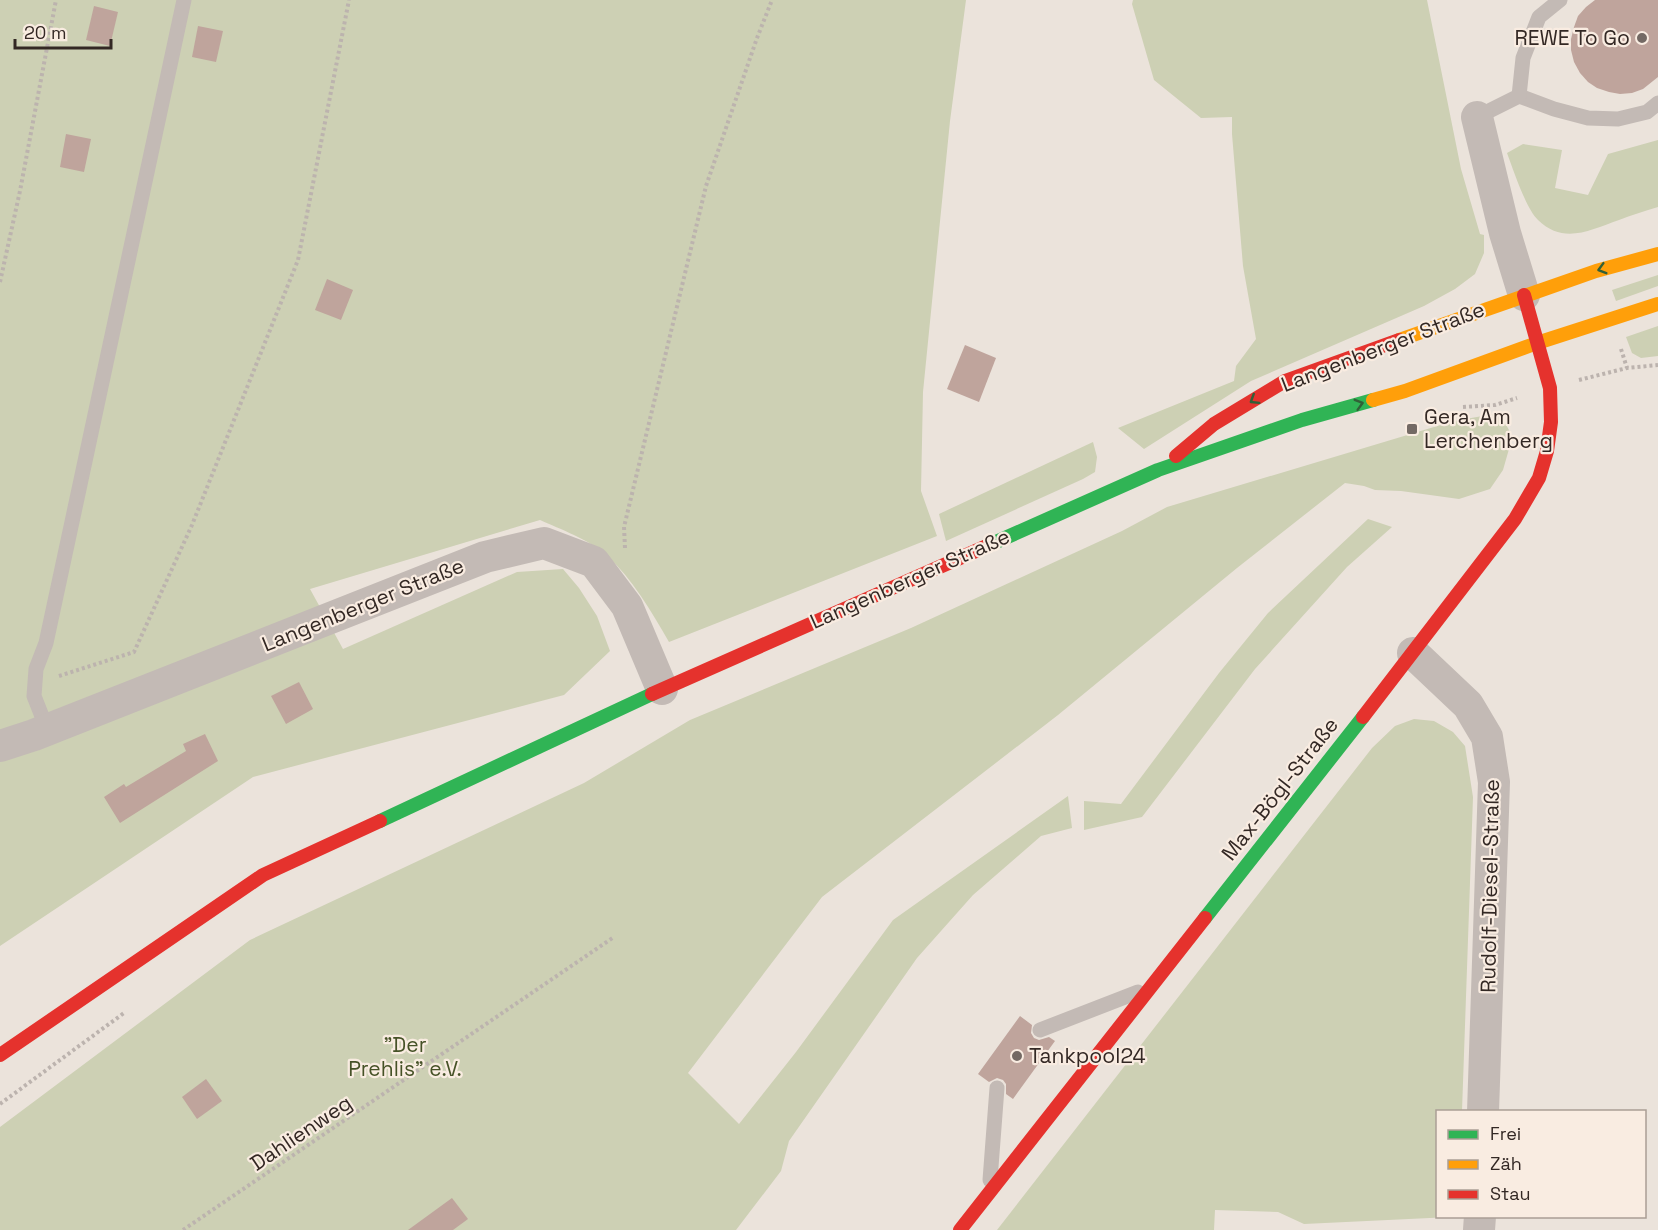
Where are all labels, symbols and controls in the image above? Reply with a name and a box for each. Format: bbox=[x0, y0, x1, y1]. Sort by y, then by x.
scale bar bbox=[15, 12, 111, 50]
text: 20 m bbox=[24, 21, 67, 44]
place label: REWE To Go bbox=[1514, 24, 1630, 51]
marker: REWE To Go bbox=[1635, 31, 1649, 45]
one-way arrow bbox=[1597, 262, 1607, 275]
street label: Langenberger Straße bbox=[1277, 295, 1488, 398]
one-way arrow bbox=[1250, 392, 1261, 403]
one-way arrow bbox=[1353, 399, 1364, 411]
place label: Gera, Am Lerchenberg bbox=[1424, 403, 1553, 454]
marker: Gera, Am Lerchenberg bbox=[1405, 422, 1419, 436]
street label: Langenberger Straße bbox=[806, 522, 1014, 635]
street label: Langenberger Straße bbox=[258, 552, 468, 657]
street label: Max-Bögl-Straße bbox=[1215, 712, 1344, 866]
street label: Rudolf-Diesel-Straße bbox=[1474, 779, 1505, 993]
park label: "Der Prehlis" e.V. bbox=[348, 1031, 462, 1082]
place label: Tankpool24 bbox=[1029, 1042, 1146, 1069]
marker: Tankpool24 bbox=[1010, 1049, 1024, 1063]
street label: Dahlienweg bbox=[245, 1089, 357, 1176]
legend bbox=[1436, 1110, 1646, 1218]
text: Frei bbox=[1490, 1122, 1521, 1145]
text: Zäh bbox=[1490, 1152, 1522, 1175]
text: Stau bbox=[1490, 1182, 1530, 1205]

